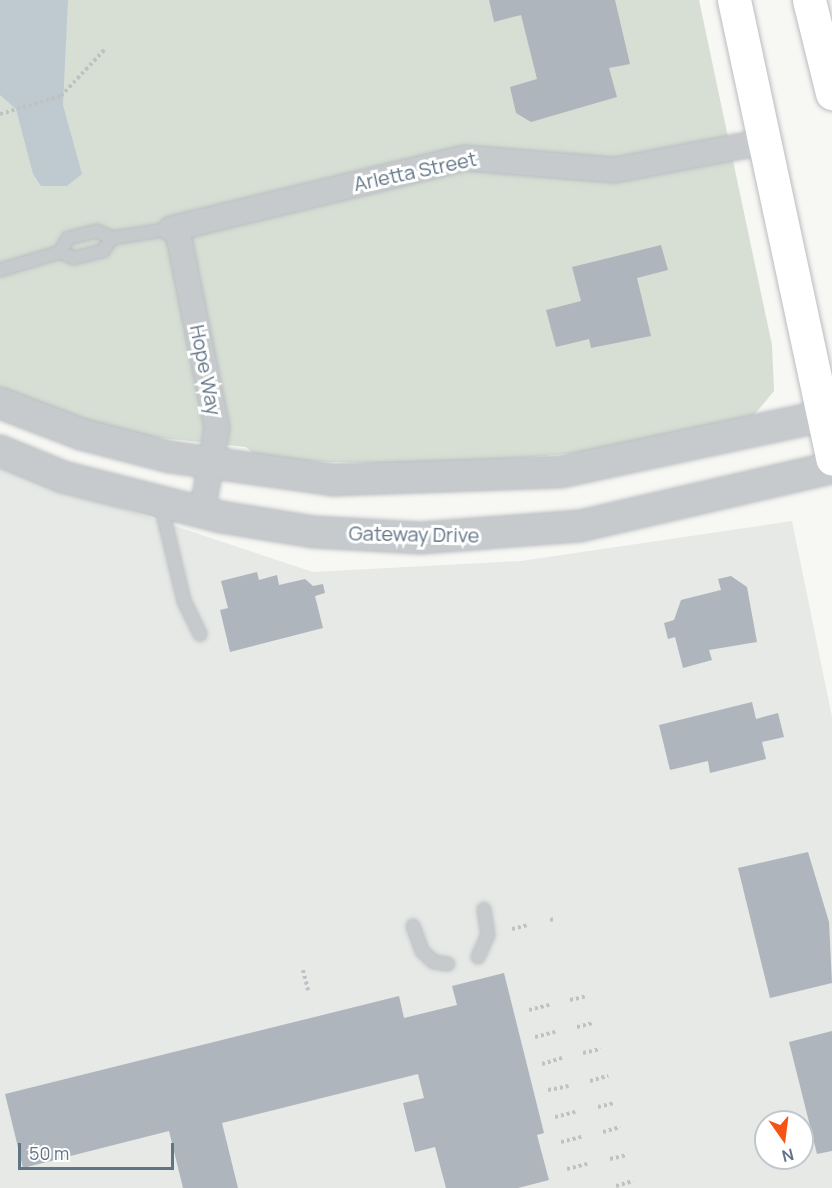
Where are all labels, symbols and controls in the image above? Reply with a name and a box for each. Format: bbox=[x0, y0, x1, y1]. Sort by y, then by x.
street label: Arletta Street bbox=[351, 146, 479, 196]
street label: Hope Way bbox=[185, 323, 227, 417]
street label: Gateway Drive bbox=[348, 521, 480, 547]
north arrow bbox=[754, 1110, 814, 1170]
scale bar bbox=[21, 1131, 177, 1169]
text: 50 m bbox=[29, 1141, 69, 1165]
text: N bbox=[780, 1143, 796, 1168]

